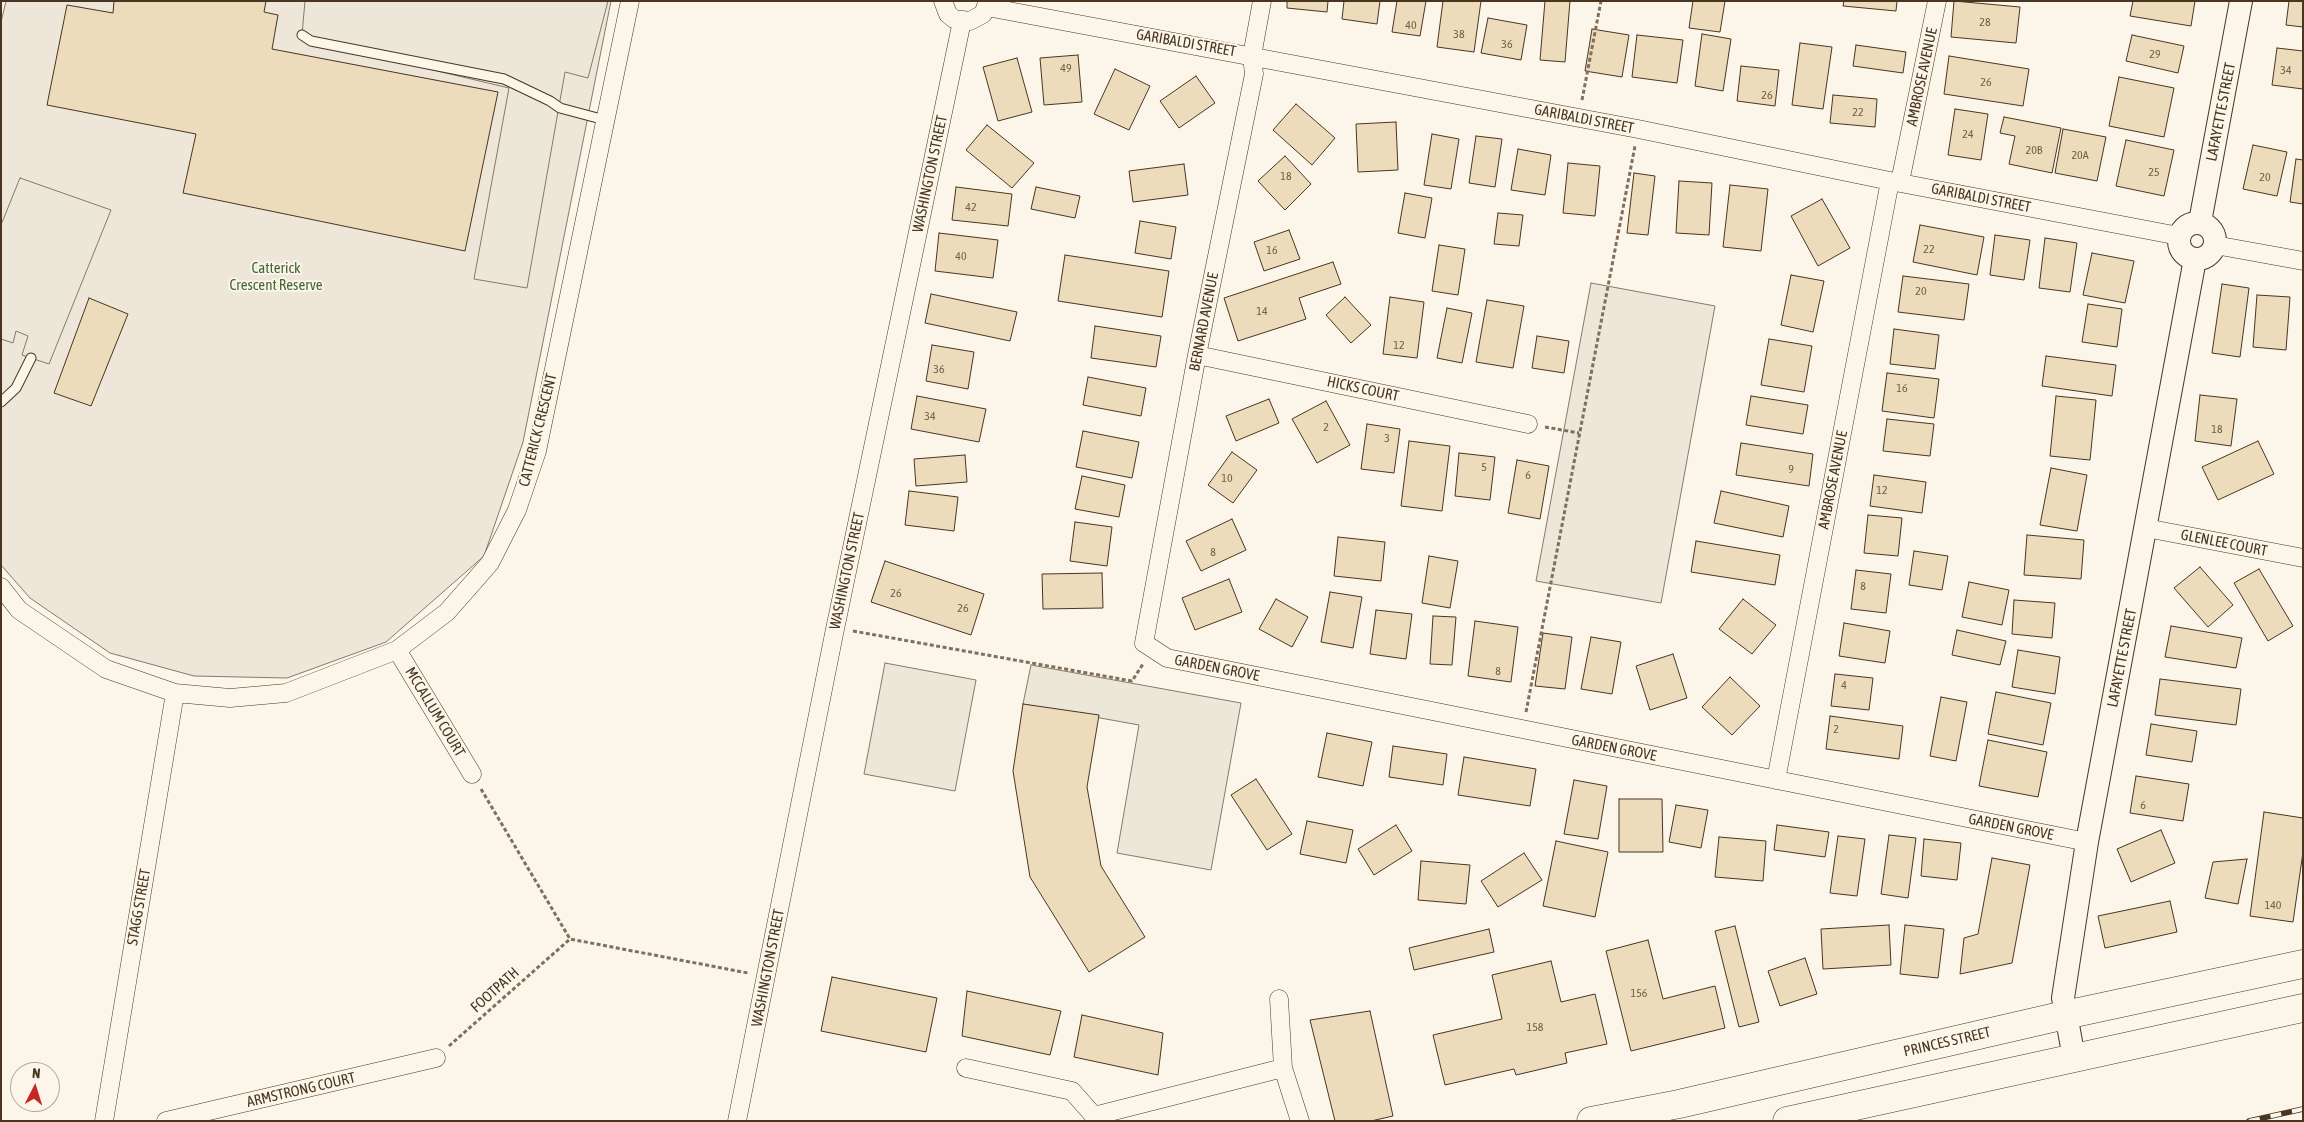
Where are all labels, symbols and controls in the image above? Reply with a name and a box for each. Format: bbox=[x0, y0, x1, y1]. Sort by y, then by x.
house number: 28 bbox=[1979, 15, 1991, 29]
house number: 40 bbox=[1405, 18, 1417, 32]
street label: GARIBALDI STREET bbox=[1135, 25, 1237, 61]
street label: AMBROSE AVENUE bbox=[1903, 26, 1941, 128]
house number: 38 bbox=[1453, 27, 1465, 41]
house number: 36 bbox=[1501, 37, 1513, 51]
house number: 29 bbox=[2149, 47, 2161, 61]
house number: 49 bbox=[1060, 61, 1072, 75]
street label: LAFAYETTE STREET bbox=[2203, 61, 2239, 163]
house number: 34 bbox=[2280, 63, 2292, 77]
house number: 26 bbox=[1980, 75, 1992, 89]
house number: 26 bbox=[1761, 88, 1773, 102]
street label: GARIBALDI STREET bbox=[1533, 101, 1635, 137]
house number: 22 bbox=[1852, 105, 1864, 119]
street label: WASHINGTON STREET bbox=[909, 114, 951, 234]
house number: 24 bbox=[1962, 127, 1974, 141]
house number: 20B bbox=[2026, 143, 2042, 157]
house number: 20A bbox=[2071, 148, 2089, 162]
house number: 25 bbox=[2148, 165, 2160, 179]
house number: 18 bbox=[1280, 169, 1292, 183]
house number: 20 bbox=[2259, 170, 2271, 184]
street label: GARIBALDI STREET bbox=[1930, 180, 2032, 216]
house number: 42 bbox=[965, 200, 977, 214]
house number: 22 bbox=[1923, 242, 1935, 256]
house number: 16 bbox=[1266, 243, 1278, 257]
house number: 40 bbox=[955, 249, 967, 263]
park label: Catterick Crescent Reserve bbox=[230, 259, 322, 294]
street label: BERNARD AVENUE bbox=[1186, 271, 1222, 373]
house number: 20 bbox=[1915, 284, 1927, 298]
house number: 14 bbox=[1256, 304, 1268, 318]
house number: 12 bbox=[1393, 338, 1405, 352]
house number: 36 bbox=[933, 362, 945, 376]
street label: CATTERICK CRESCENT bbox=[515, 372, 561, 488]
street label: HICKS COURT bbox=[1325, 373, 1401, 405]
house number: 16 bbox=[1896, 381, 1908, 395]
house number: 34 bbox=[924, 409, 936, 423]
house number: 2 bbox=[1323, 420, 1329, 434]
house number: 18 bbox=[2211, 422, 2223, 436]
street label: AMBROSE AVENUE bbox=[1815, 429, 1851, 531]
house number: 3 bbox=[1384, 431, 1390, 445]
house number: 5 bbox=[1481, 460, 1487, 474]
house number: 9 bbox=[1788, 462, 1794, 476]
house number: 6 bbox=[1525, 468, 1531, 482]
house number: 10 bbox=[1221, 471, 1233, 485]
house number: 12 bbox=[1876, 483, 1888, 497]
street label: WASHINGTON STREET bbox=[826, 511, 868, 631]
street label: GLENLEE COURT bbox=[2179, 526, 2269, 560]
house number: 8 bbox=[1210, 545, 1216, 559]
house number: 8 bbox=[1860, 579, 1866, 593]
house number: 26 bbox=[890, 586, 902, 600]
house number: 26 bbox=[957, 601, 969, 615]
street label: LAFAYETTE STREET bbox=[2104, 607, 2140, 709]
street label: GARDEN GROVE bbox=[1173, 651, 1261, 685]
street label: MCCALLUM COURT bbox=[401, 664, 469, 760]
house number: 8 bbox=[1495, 664, 1501, 678]
house number: 4 bbox=[1841, 678, 1847, 692]
house number: 2 bbox=[1833, 722, 1839, 736]
street label: GARDEN GROVE bbox=[1570, 731, 1658, 765]
house number: 6 bbox=[2140, 798, 2146, 812]
street label: GARDEN GROVE bbox=[1967, 810, 2055, 844]
street label: STAGG STREET bbox=[123, 867, 155, 947]
house number: 140 bbox=[2265, 898, 2281, 912]
street label: WASHINGTON STREET bbox=[748, 908, 788, 1028]
street label: FOOTPATH bbox=[467, 964, 523, 1016]
house number: 156 bbox=[1631, 986, 1647, 1000]
house number: 158 bbox=[1527, 1020, 1543, 1034]
street label: PRINCES STREET bbox=[1902, 1023, 1992, 1061]
north arrow bbox=[10, 1062, 60, 1112]
text: N bbox=[31, 1065, 41, 1081]
street label: ARMSTRONG COURT bbox=[245, 1069, 357, 1111]

